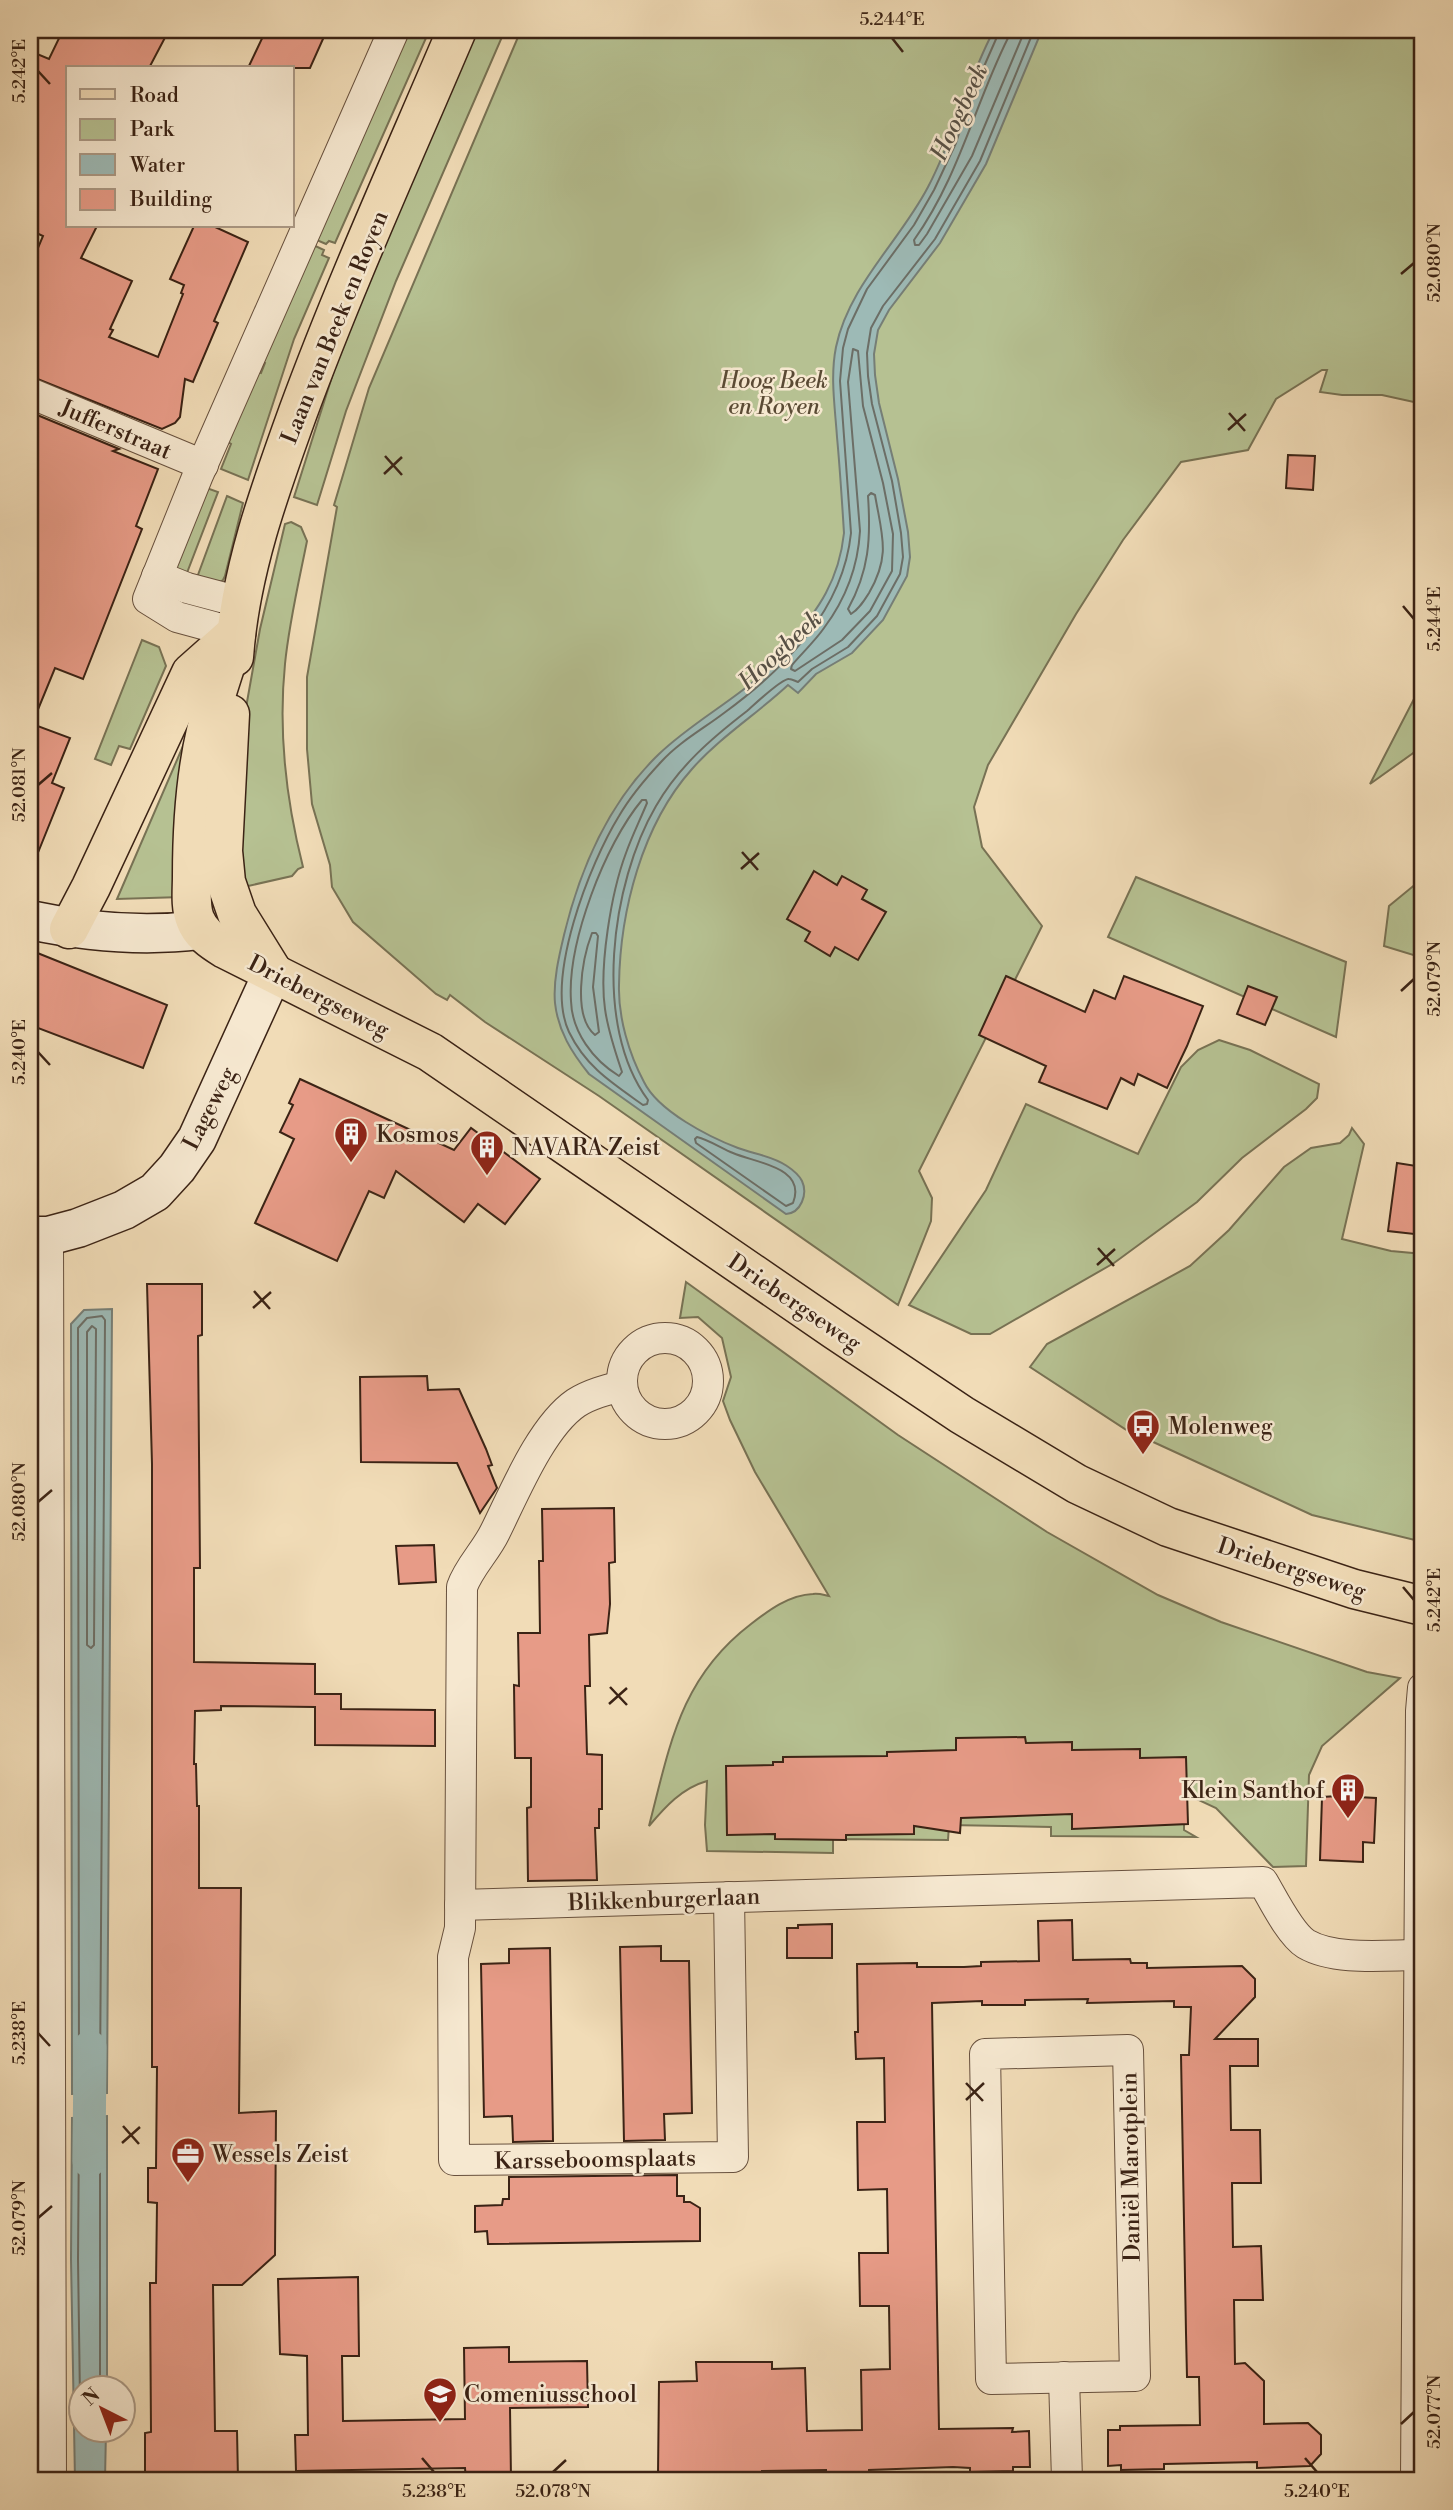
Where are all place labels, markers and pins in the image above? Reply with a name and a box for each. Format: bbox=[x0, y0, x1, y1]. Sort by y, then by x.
building icon: Kosmos bbox=[332, 1115, 370, 1164]
place label: Kosmos bbox=[376, 1121, 459, 1149]
building icon: NAVARA Zeist bbox=[468, 1128, 506, 1177]
place label: NAVARA Zeist bbox=[512, 1134, 660, 1162]
bus stop icon: Molenweg bbox=[1124, 1407, 1162, 1456]
place label: Molenweg bbox=[1168, 1413, 1273, 1441]
building icon: Klein Santhof bbox=[1329, 1771, 1367, 1820]
place label: Klein Santhof bbox=[1181, 1777, 1326, 1805]
office icon: Wessels Zeist bbox=[169, 2135, 207, 2184]
place label: Wessels Zeist bbox=[211, 2141, 349, 2169]
school or university icon: Comeniusschool bbox=[421, 2375, 459, 2424]
place label: Comeniusschool bbox=[464, 2381, 637, 2409]

